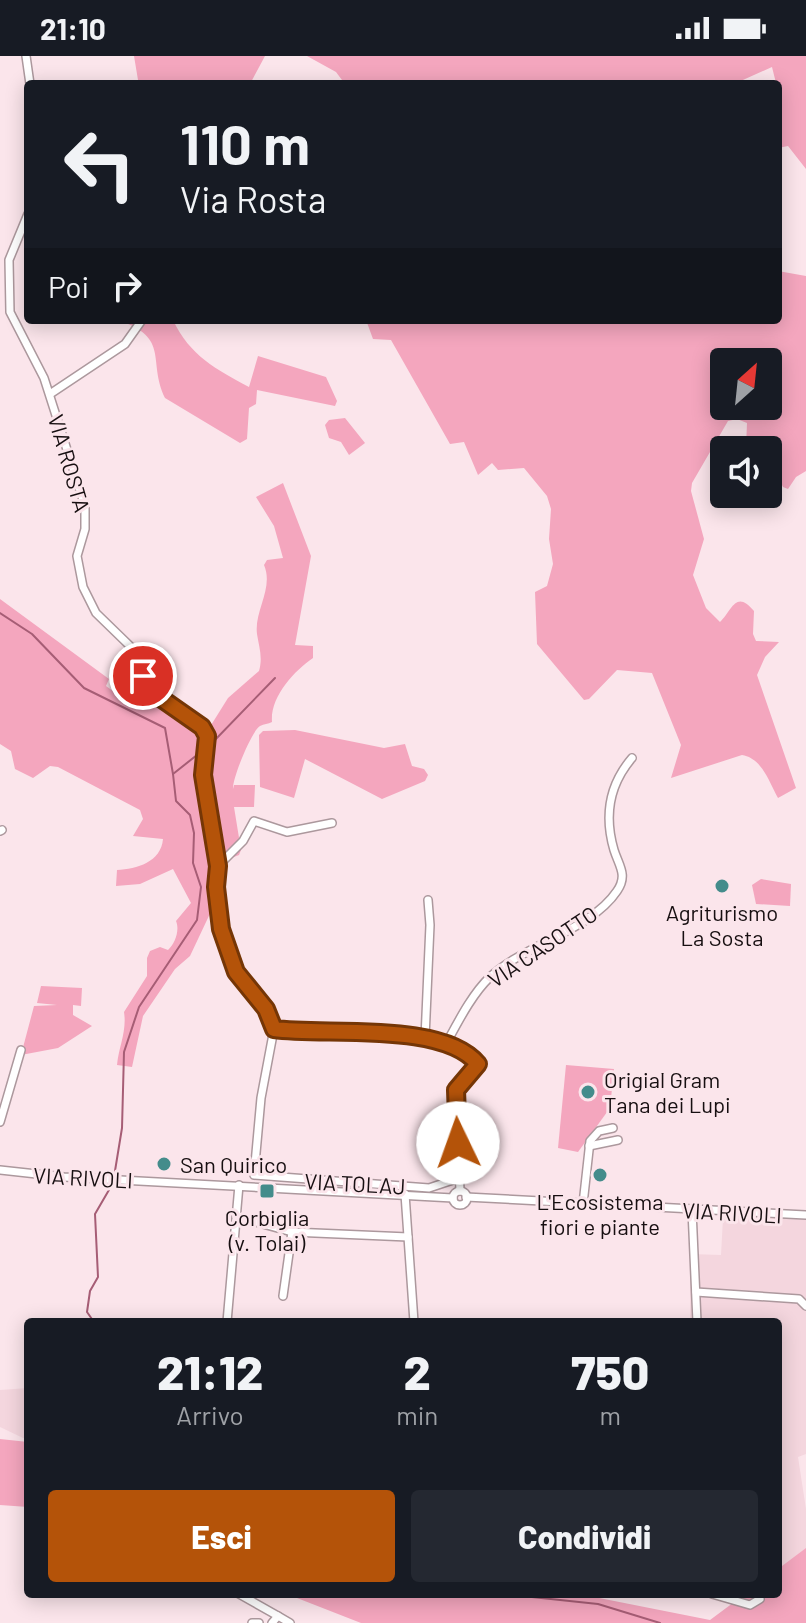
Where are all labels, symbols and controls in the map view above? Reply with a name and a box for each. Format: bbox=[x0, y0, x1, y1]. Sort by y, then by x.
text: 21:10 bbox=[40, 10, 106, 46]
text: 110 m bbox=[180, 109, 310, 176]
icon: left bbox=[48, 112, 152, 216]
text: Via Rosta bbox=[180, 177, 326, 220]
icon: right bbox=[105, 264, 149, 308]
text: Poi bbox=[48, 268, 89, 304]
north arrow bbox=[710, 348, 782, 420]
map controls bbox=[710, 348, 782, 508]
street label: VIA ROSTA bbox=[44, 411, 96, 515]
button: sound bbox=[710, 436, 782, 508]
pin bbox=[109, 642, 177, 710]
icon: arrive bbox=[121, 654, 165, 698]
marker: Agriturismo La Sosta bbox=[713, 877, 731, 895]
place label: Agriturismo La Sosta bbox=[666, 899, 778, 950]
street label: VIA CASOTTO bbox=[482, 900, 602, 992]
place label: Origial Gram Tana dei Lupi bbox=[604, 1066, 731, 1117]
marker: Origial Gram Tana dei Lupi bbox=[579, 1083, 597, 1101]
position arrow bbox=[416, 1101, 500, 1185]
place label: San Quirico bbox=[180, 1151, 287, 1177]
marker: San Quirico bbox=[155, 1155, 173, 1173]
street label: VIA RIVOLI bbox=[32, 1161, 134, 1193]
marker: L'Ecosistema fiori e piante bbox=[591, 1166, 609, 1184]
street label: VIA TOLAJ bbox=[304, 1167, 406, 1199]
marker: Corbiglia (v. Tolai) bbox=[258, 1182, 276, 1200]
place label: L'Ecosistema fiori e piante bbox=[537, 1188, 663, 1239]
street label: VIA RIVOLI bbox=[681, 1196, 783, 1228]
place label: Corbiglia (v. Tolai) bbox=[225, 1204, 309, 1255]
text: 21:12 bbox=[157, 1342, 263, 1400]
text: 2 bbox=[404, 1342, 431, 1400]
text: 750 bbox=[571, 1342, 649, 1400]
text: Arrivo bbox=[176, 1399, 244, 1430]
text: min bbox=[396, 1399, 438, 1430]
text: m bbox=[599, 1399, 621, 1430]
button: Esci bbox=[48, 1490, 395, 1582]
button: Condividi bbox=[411, 1490, 758, 1582]

